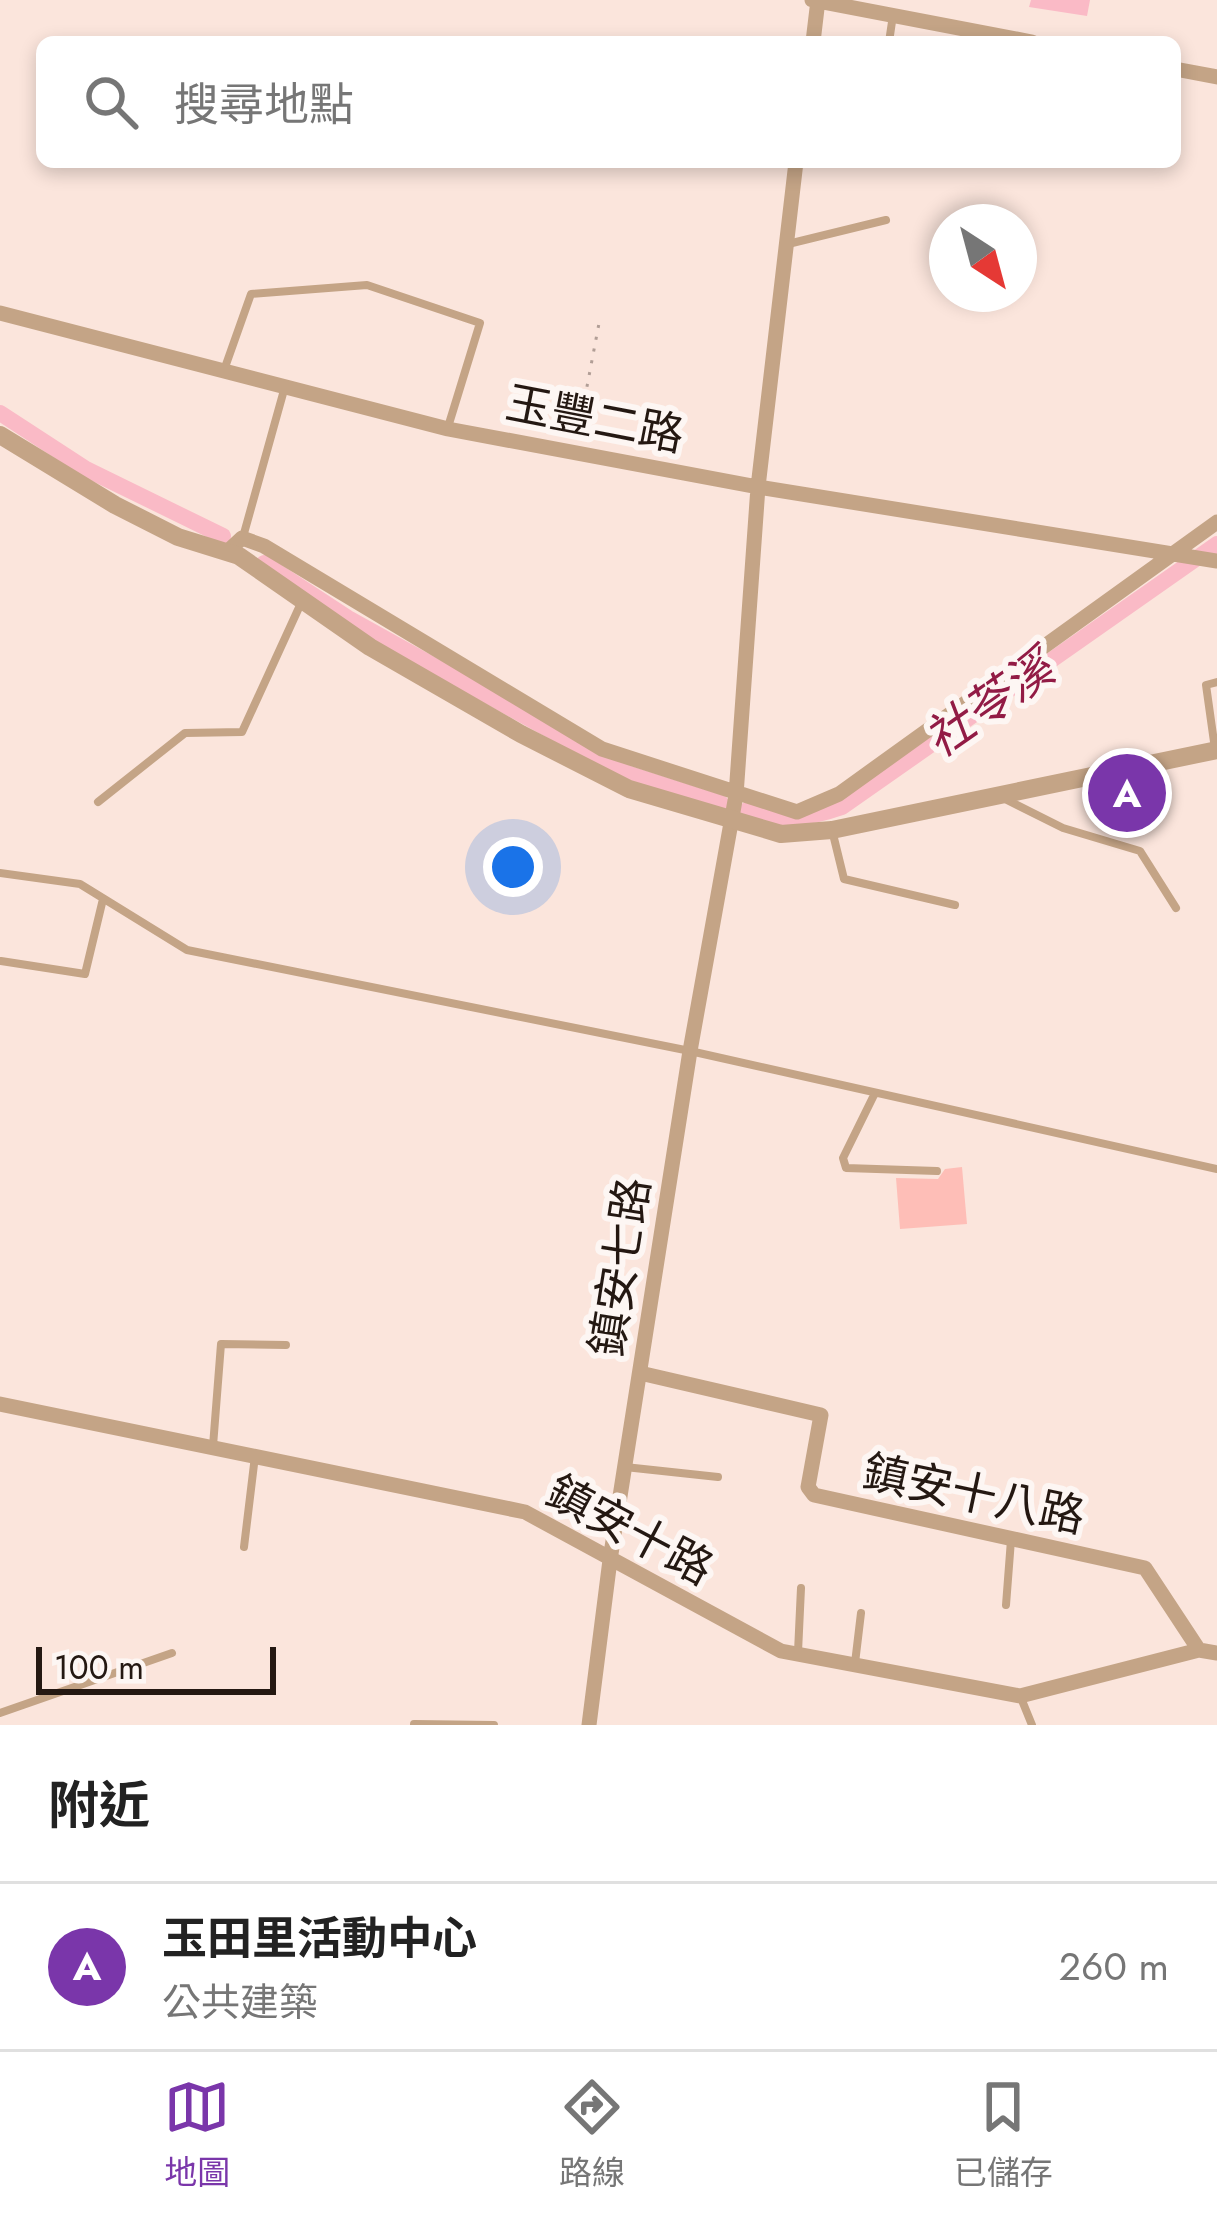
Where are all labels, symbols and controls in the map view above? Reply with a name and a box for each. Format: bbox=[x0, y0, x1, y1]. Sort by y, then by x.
search box bbox=[36, 36, 1181, 168]
icon: search bbox=[78, 69, 144, 135]
text: 搜尋地點 bbox=[174, 72, 354, 137]
north arrow bbox=[929, 204, 1037, 312]
street label: 玉豐二路 bbox=[500, 370, 690, 468]
water label: 社苓溪 bbox=[910, 631, 1073, 774]
pin: A bbox=[1088, 748, 1166, 838]
your location bbox=[483, 837, 543, 897]
street label: 鎮安七路 bbox=[574, 1173, 666, 1361]
street label: 鎮安十八路 bbox=[857, 1439, 1091, 1549]
street label: 鎮安十路 bbox=[535, 1459, 725, 1601]
scale bar bbox=[36, 1641, 276, 1694]
text: 100 m bbox=[54, 1644, 144, 1691]
text: 附近 bbox=[48, 1768, 150, 1842]
text: 玉田里活動中心 bbox=[162, 1906, 477, 1971]
text: A bbox=[73, 1938, 101, 1995]
text: 260 m bbox=[1059, 1938, 1169, 1995]
text: 公共建築 bbox=[162, 1974, 318, 2031]
tab: 地圖 bbox=[164, 2074, 230, 2196]
tab: 路線 bbox=[559, 2074, 625, 2196]
tab: 已儲存 bbox=[954, 2074, 1053, 2196]

